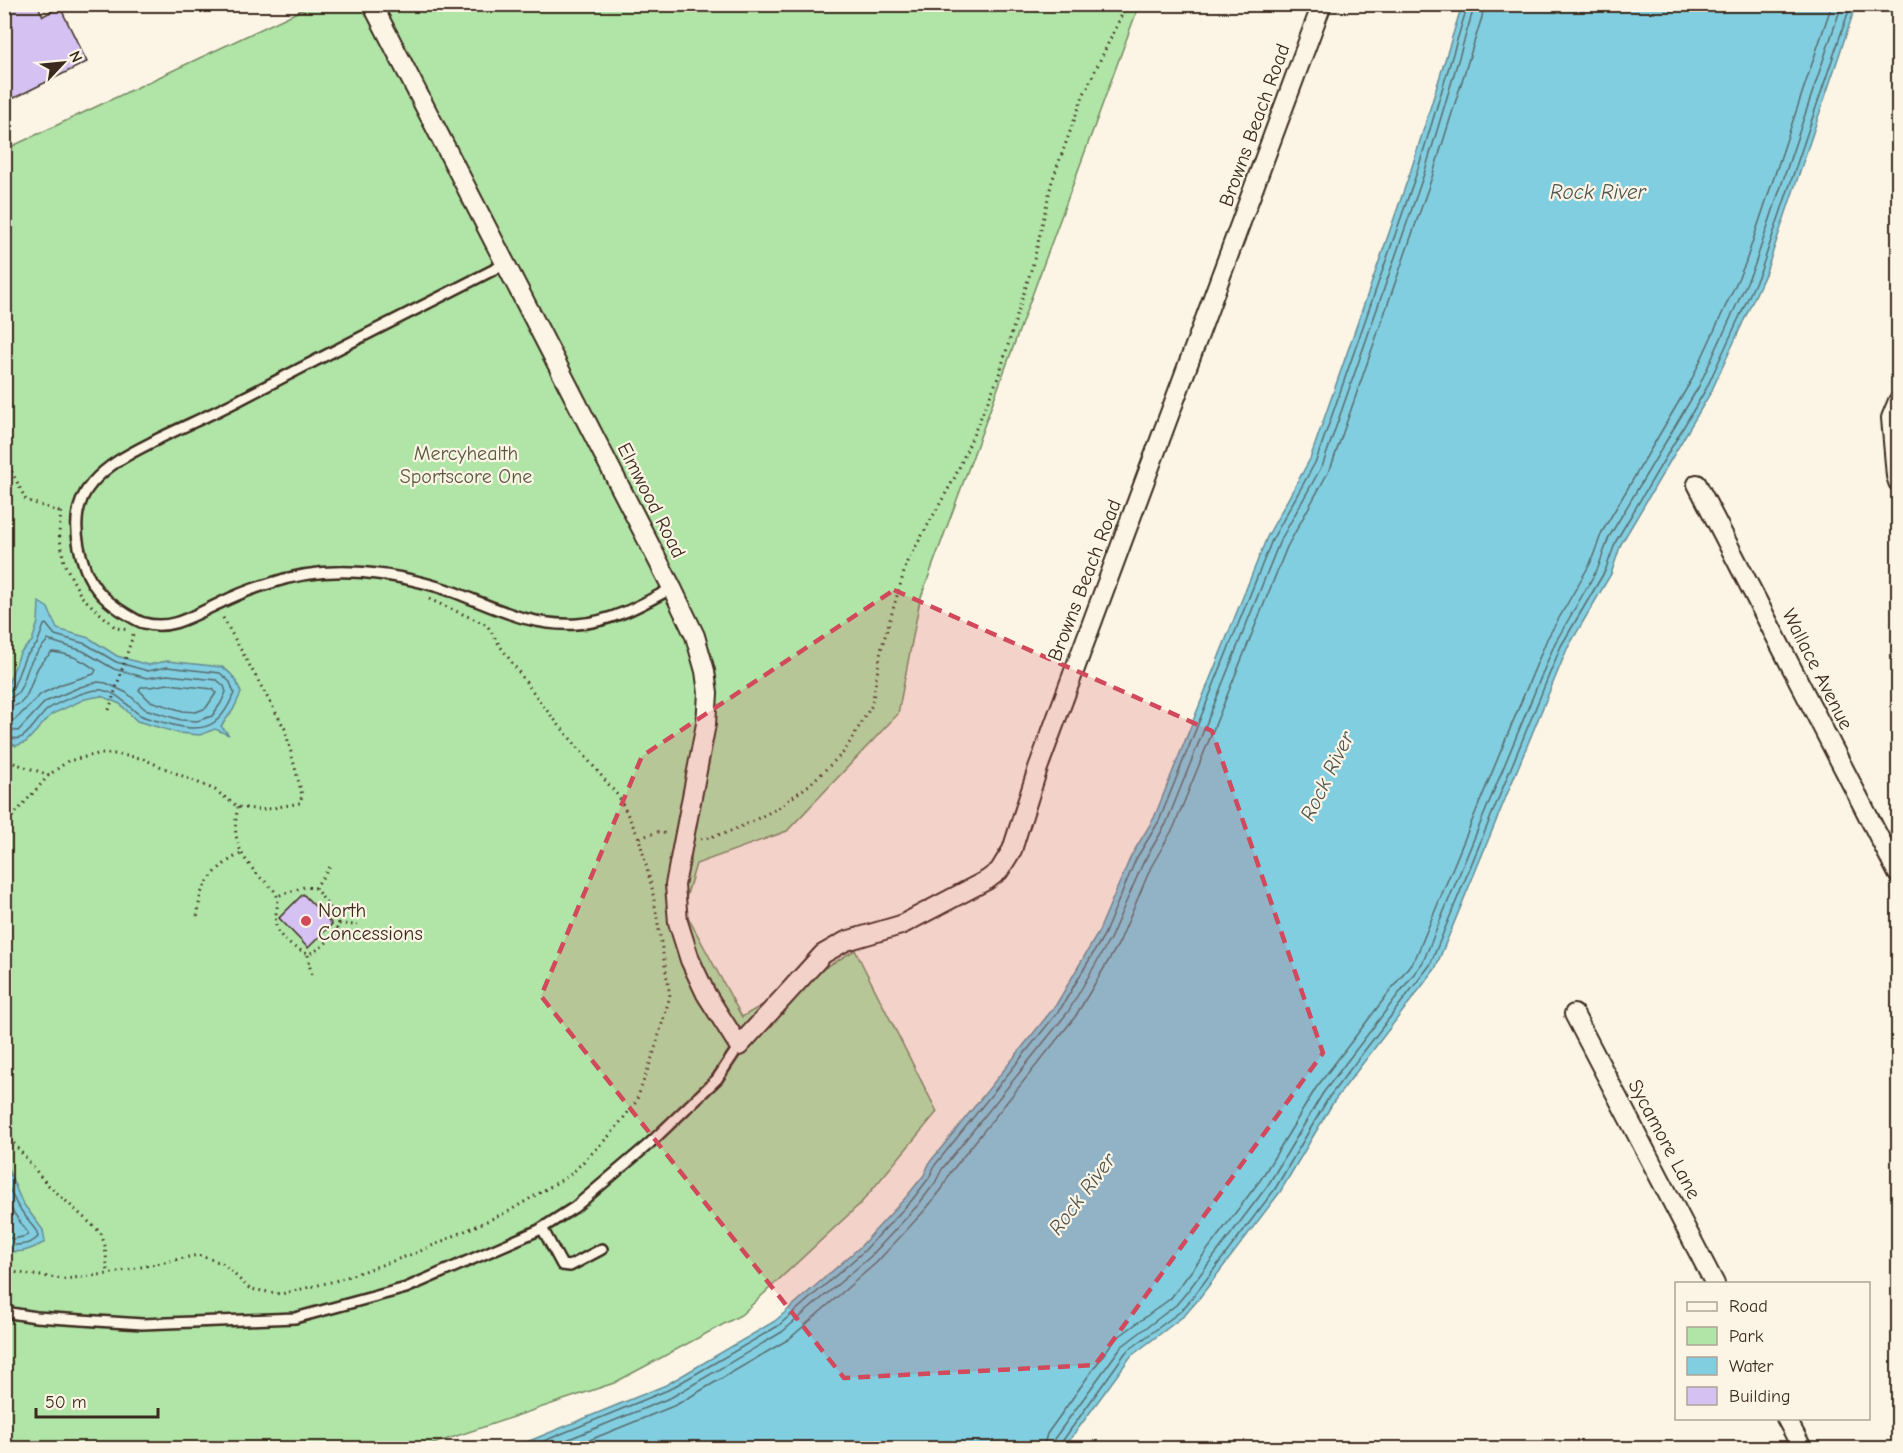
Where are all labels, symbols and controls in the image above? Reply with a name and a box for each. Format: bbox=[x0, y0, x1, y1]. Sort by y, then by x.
north arrow bbox=[33, 33, 93, 93]
street label: Browns Beach Road bbox=[1214, 41, 1295, 210]
text: N bbox=[65, 48, 86, 65]
water label: Rock River bbox=[1550, 180, 1648, 204]
street label: Elmwood Road bbox=[613, 439, 690, 562]
park label: Mercyhealth Sportscore One bbox=[400, 442, 532, 488]
street label: Browns Beach Road bbox=[1043, 496, 1126, 664]
street label: Wallace Avenue bbox=[1777, 605, 1858, 734]
water label: Rock River bbox=[1295, 726, 1360, 824]
place label: North Concessions bbox=[318, 899, 423, 945]
marker: North Concessions bbox=[299, 914, 313, 928]
street label: Sycamore Lane bbox=[1623, 1076, 1706, 1203]
water label: Rock River bbox=[1044, 1147, 1121, 1240]
legend bbox=[1675, 1282, 1870, 1420]
text: Road bbox=[1729, 1296, 1768, 1317]
text: Park bbox=[1729, 1326, 1764, 1347]
text: Water bbox=[1729, 1356, 1774, 1377]
scale bar bbox=[36, 1381, 158, 1419]
text: Building bbox=[1729, 1386, 1791, 1407]
text: 50 m bbox=[45, 1392, 87, 1413]

